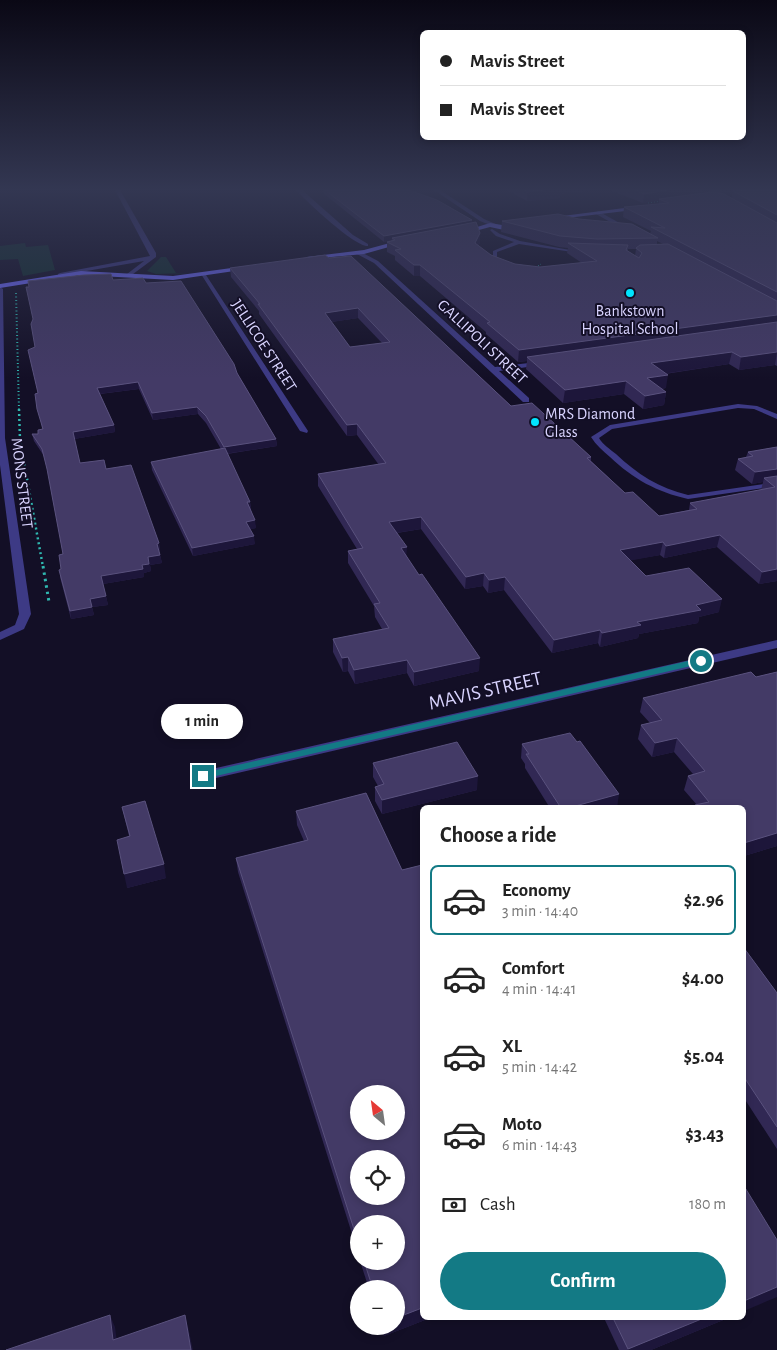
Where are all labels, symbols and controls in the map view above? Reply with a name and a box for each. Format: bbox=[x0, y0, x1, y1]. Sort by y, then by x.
text: Mavis Street bbox=[470, 52, 564, 71]
text: Mavis Street bbox=[470, 100, 564, 119]
marker: Bankstown Hospital School bbox=[624, 287, 636, 299]
street label: GALLIPOLI STREET bbox=[435, 296, 530, 387]
street label: JELLICOE STREET bbox=[229, 297, 300, 395]
place label: Bankstown Hospital School bbox=[582, 303, 678, 337]
place label: MRS Diamond Glass bbox=[545, 406, 635, 440]
marker: MRS Diamond Glass bbox=[529, 416, 541, 428]
street label: MONS STREET bbox=[9, 437, 36, 530]
route start bbox=[690, 650, 712, 672]
street label: MAVIS STREET bbox=[427, 668, 544, 714]
callout: 1 min bbox=[162, 704, 244, 738]
text: 1 min bbox=[185, 713, 219, 729]
route end bbox=[192, 765, 214, 787]
text: Choose a ride bbox=[440, 824, 556, 846]
icon: car bbox=[442, 878, 487, 923]
text: Economy bbox=[502, 881, 571, 900]
text: $2.96 bbox=[684, 891, 724, 910]
text: 3 min · 14:40 bbox=[502, 903, 578, 919]
icon: car bbox=[442, 956, 487, 1001]
text: Comfort bbox=[502, 959, 564, 978]
text: $4.00 bbox=[682, 969, 724, 988]
text: 4 min · 14:41 bbox=[502, 981, 576, 997]
icon: car bbox=[442, 1034, 487, 1079]
text: XL bbox=[502, 1037, 522, 1056]
text: $5.04 bbox=[683, 1047, 724, 1066]
text: 5 min · 14:42 bbox=[502, 1059, 577, 1075]
north arrow bbox=[350, 1085, 405, 1140]
map controls bbox=[350, 1085, 405, 1335]
icon: car bbox=[442, 1112, 487, 1157]
text: Moto bbox=[502, 1115, 542, 1134]
text: $3.43 bbox=[685, 1125, 724, 1144]
text: 6 min · 14:43 bbox=[502, 1137, 577, 1153]
button: locate bbox=[350, 1150, 405, 1205]
icon: cash bbox=[440, 1191, 468, 1219]
text: Cash bbox=[480, 1195, 516, 1214]
text: 180 m bbox=[689, 1196, 726, 1212]
button: + bbox=[350, 1215, 405, 1270]
button: Confirm bbox=[440, 1252, 726, 1310]
button: − bbox=[350, 1280, 405, 1335]

